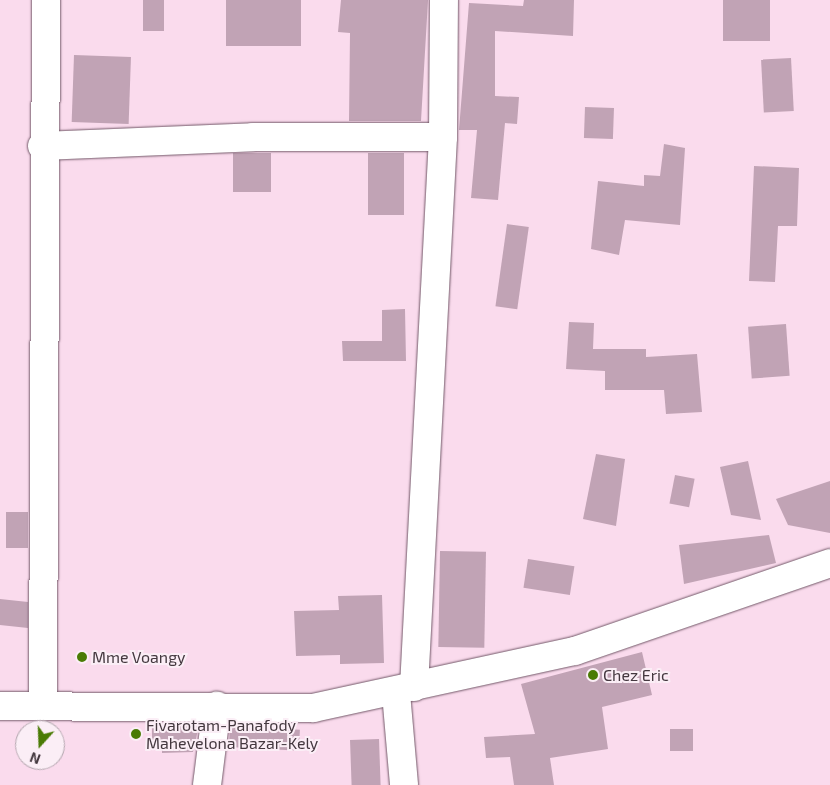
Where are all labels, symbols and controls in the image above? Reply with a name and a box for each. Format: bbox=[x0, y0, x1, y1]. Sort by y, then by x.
place label: Mme Voangy bbox=[92, 647, 186, 667]
marker: Mme Voangy bbox=[76, 651, 88, 663]
place label: Chez Eric bbox=[603, 665, 669, 685]
marker: Chez Eric bbox=[587, 669, 599, 681]
place label: Fivarotam-Panafody Mahevelona Bazar-Kely bbox=[146, 715, 318, 753]
north arrow bbox=[15, 720, 65, 770]
marker: Fivarotam-Panafody Mahevelona Bazar-Kely bbox=[130, 728, 142, 740]
text: N bbox=[27, 749, 43, 768]

